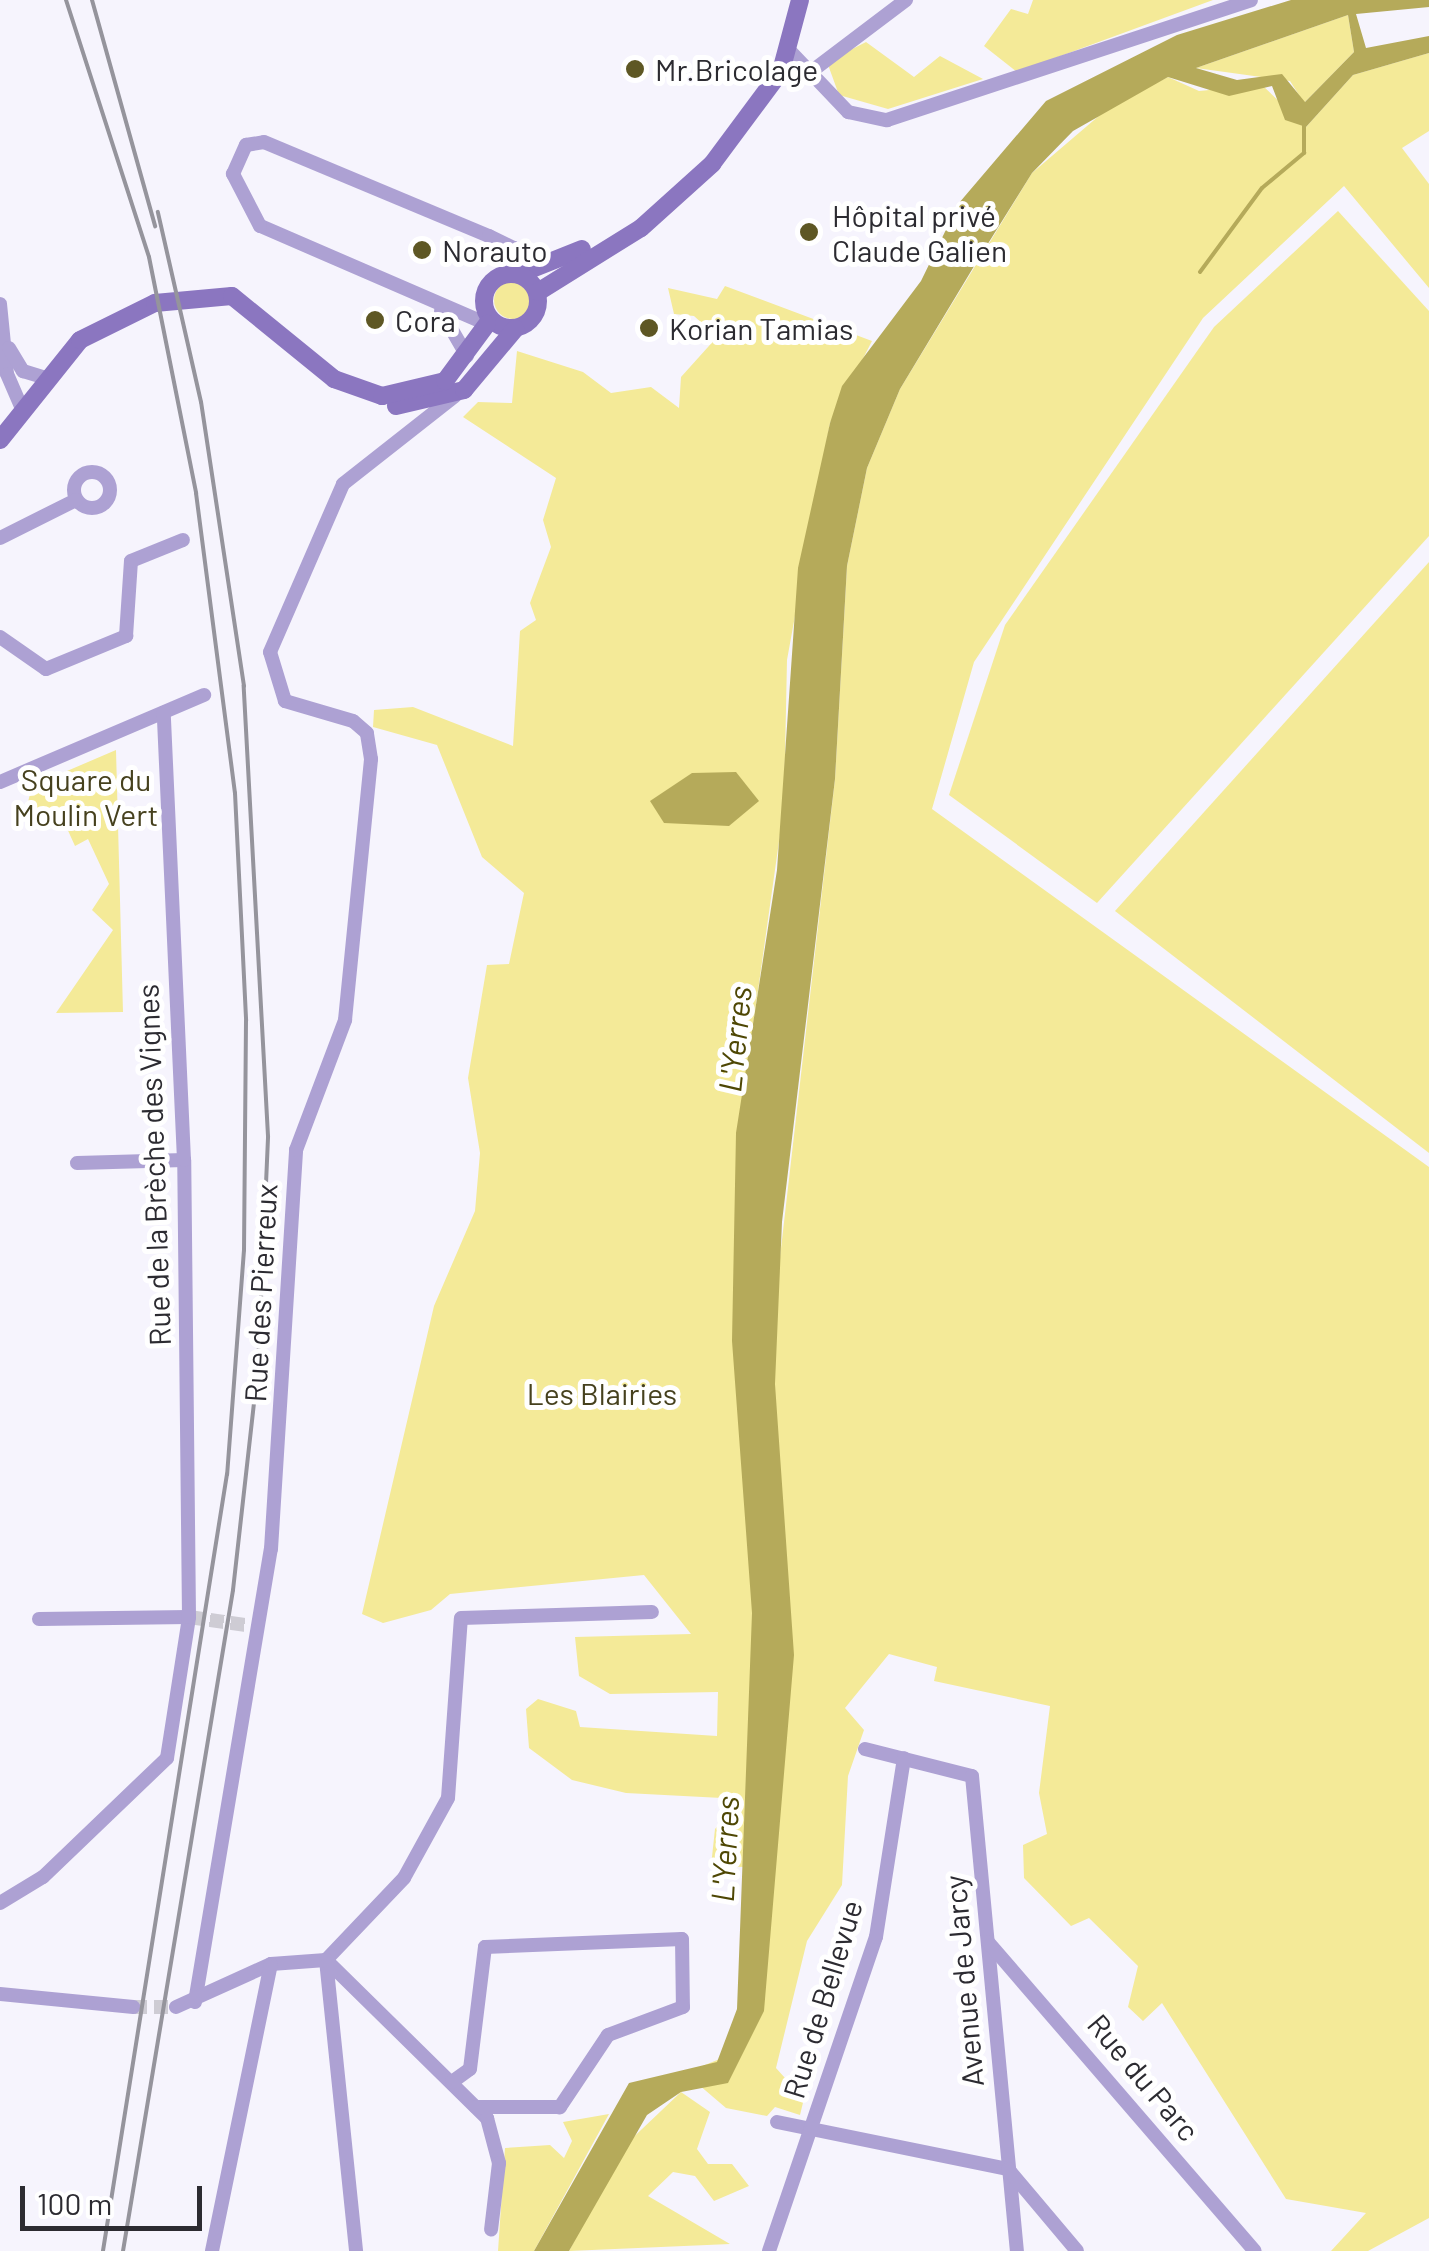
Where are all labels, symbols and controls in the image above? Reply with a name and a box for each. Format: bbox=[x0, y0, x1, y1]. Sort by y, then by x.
place label: Mr.Bricolage bbox=[655, 51, 818, 87]
marker: Mr.Bricolage bbox=[624, 58, 646, 80]
place label: Hôpital privé Claude Galien bbox=[832, 197, 1007, 268]
marker: Hôpital privé Claude Galien bbox=[796, 219, 822, 245]
place label: Norauto bbox=[442, 232, 548, 268]
marker: Norauto bbox=[411, 239, 433, 261]
place label: Cora bbox=[395, 302, 456, 338]
marker: Cora bbox=[364, 309, 386, 331]
place label: Korian Tamias bbox=[669, 310, 853, 346]
marker: Korian Tamias bbox=[638, 317, 660, 339]
park label: Square du Moulin Vert bbox=[13, 761, 159, 832]
street label: Rue de la Brèche des Vignes bbox=[129, 983, 177, 1347]
water label: L'Yerres bbox=[709, 984, 759, 1094]
street label: Rue des Pierreux bbox=[236, 1183, 284, 1403]
park label: Les Blairies bbox=[527, 1375, 677, 1411]
water label: L'Yerres bbox=[702, 1795, 746, 1903]
street label: Avenue de Jarcy bbox=[936, 1874, 990, 2088]
street label: Rue de Bellevue bbox=[775, 1896, 869, 2102]
street label: Rue du Parc bbox=[1081, 2006, 1207, 2148]
scale bar bbox=[25, 2166, 208, 2228]
text: 100 m bbox=[37, 2185, 112, 2221]

